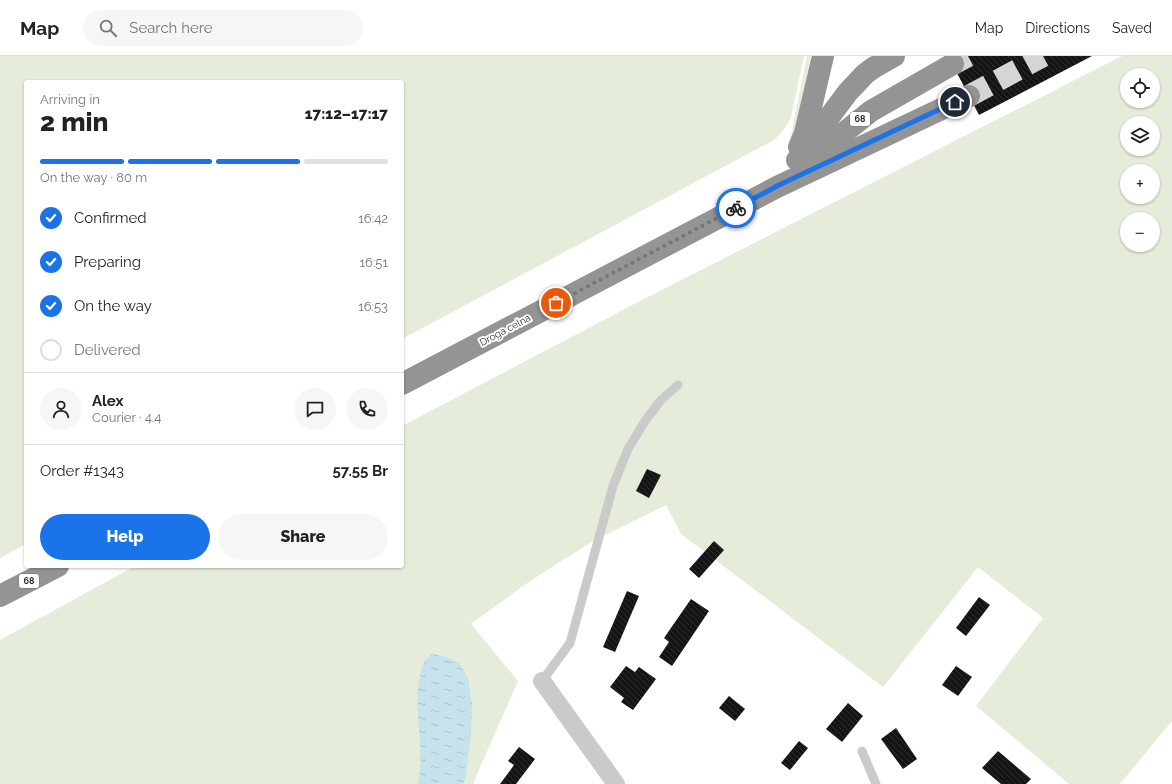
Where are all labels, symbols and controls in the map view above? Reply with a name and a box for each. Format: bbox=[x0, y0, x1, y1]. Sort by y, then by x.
search box bbox=[83, 10, 363, 46]
text: Map bbox=[20, 17, 59, 39]
icon: search bbox=[97, 17, 119, 39]
text: Search here bbox=[129, 19, 213, 37]
text: Map bbox=[975, 20, 1003, 36]
text: Directions bbox=[1025, 20, 1090, 36]
text: Saved bbox=[1112, 20, 1152, 36]
map controls bbox=[1120, 68, 1160, 252]
button: locate bbox=[1120, 68, 1160, 108]
pin bbox=[938, 85, 972, 119]
icon: home bbox=[944, 91, 966, 113]
text: Arriving in bbox=[40, 92, 100, 107]
text: 17:12–17:17 bbox=[305, 105, 388, 123]
text: 2 min bbox=[40, 107, 108, 137]
road number: 68 bbox=[850, 112, 870, 126]
button: layers bbox=[1120, 116, 1160, 156]
button: + bbox=[1120, 164, 1160, 204]
text: On the way · 80 m bbox=[40, 170, 147, 185]
courier bbox=[716, 188, 756, 228]
icon: bike bbox=[725, 197, 747, 219]
icon: check bbox=[40, 207, 62, 229]
text: Confirmed bbox=[74, 209, 147, 227]
text: 16:42 bbox=[358, 211, 388, 226]
button: − bbox=[1120, 212, 1160, 252]
icon: check bbox=[40, 251, 62, 273]
text: Preparing bbox=[74, 253, 141, 271]
text: 16:51 bbox=[360, 255, 388, 270]
pin bbox=[539, 286, 573, 320]
icon: bag bbox=[545, 292, 567, 314]
icon: check bbox=[40, 295, 62, 317]
text: On the way bbox=[74, 297, 152, 315]
text: 16:53 bbox=[358, 299, 388, 314]
street label: Droga celna bbox=[478, 312, 532, 348]
text: Delivered bbox=[74, 341, 141, 359]
button: person bbox=[40, 388, 82, 430]
button: chat bbox=[294, 388, 336, 430]
button: phone bbox=[346, 388, 388, 430]
text: Alex bbox=[92, 392, 123, 410]
text: Courier · 4.4 bbox=[92, 410, 161, 425]
text: Order #1343 bbox=[40, 462, 124, 480]
text: 57.55 Br bbox=[333, 462, 388, 480]
button: Help bbox=[40, 514, 210, 560]
button: Share bbox=[218, 514, 388, 560]
road number: 68 bbox=[19, 574, 39, 588]

